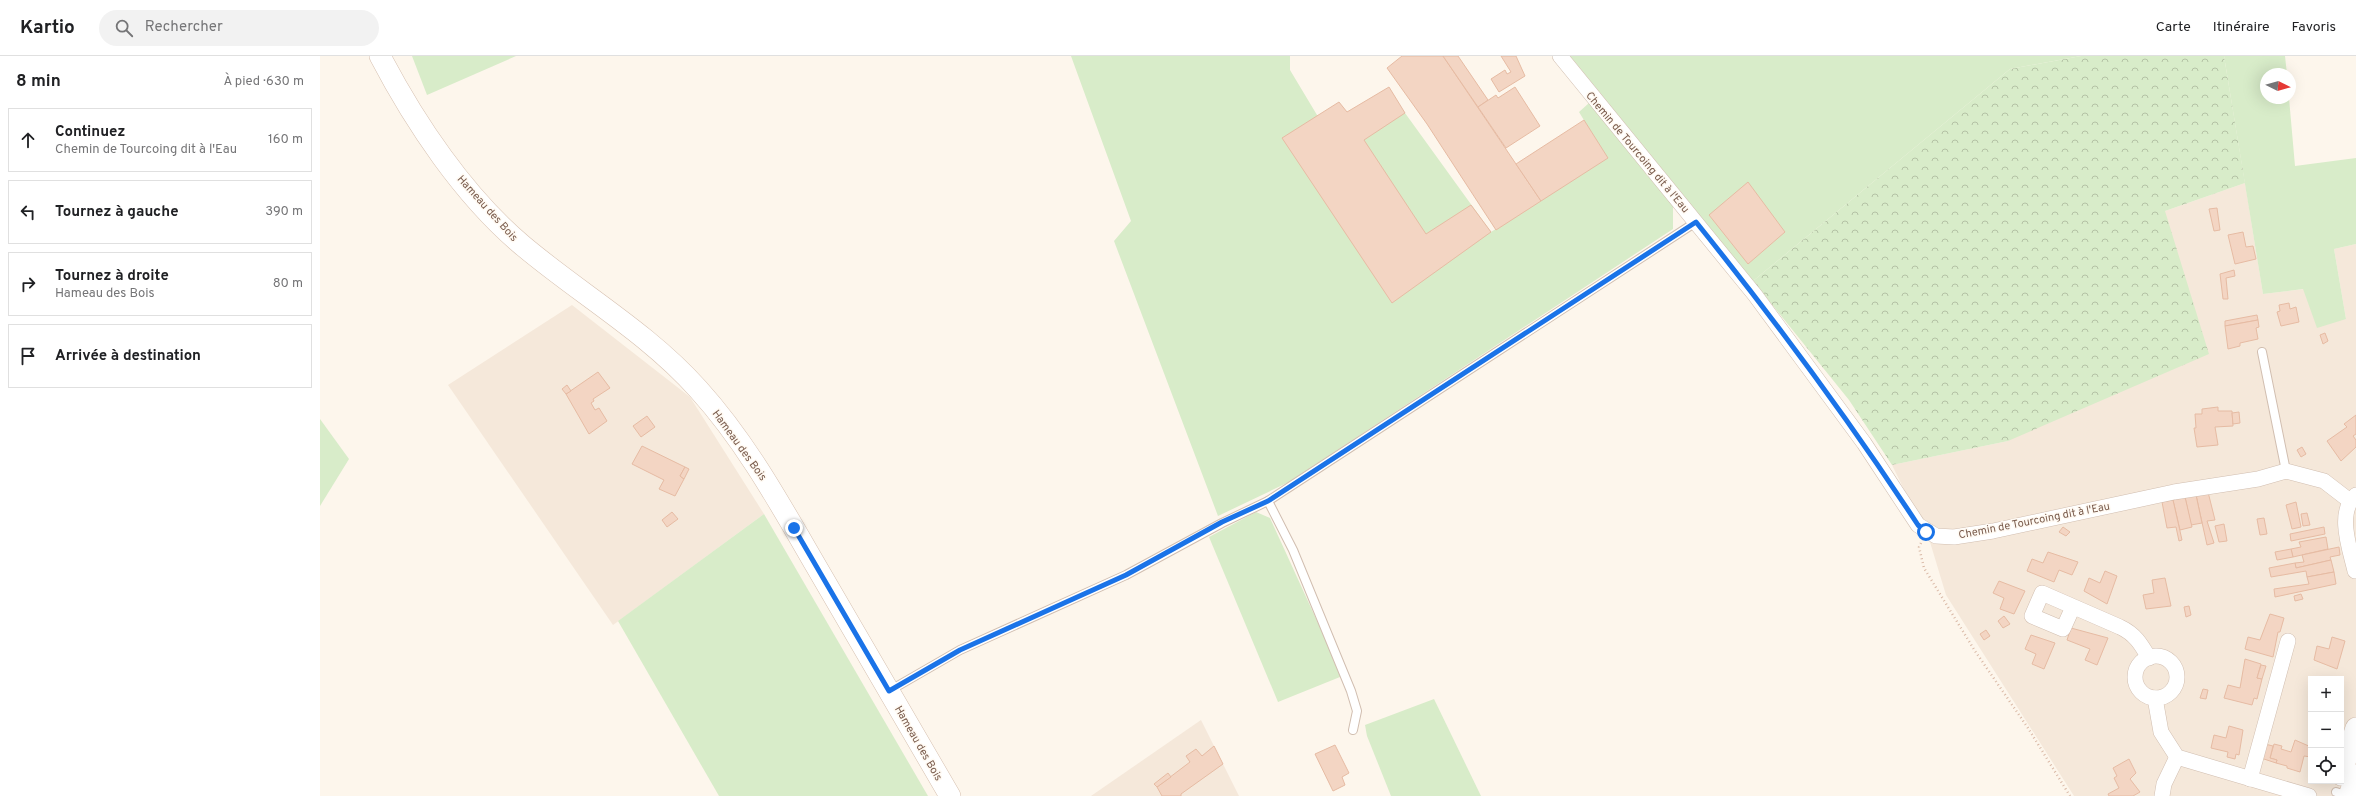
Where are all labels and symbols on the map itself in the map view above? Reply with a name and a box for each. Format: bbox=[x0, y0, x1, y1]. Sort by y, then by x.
north arrow bbox=[2260, 68, 2296, 104]
street label: Chemin de Tourcoing dit à l'Eau bbox=[1582, 89, 1692, 216]
street label: Hameau des Bois bbox=[454, 173, 521, 245]
street label: Hameau des Bois bbox=[709, 407, 770, 484]
street label: Chemin de Tourcoing dit à l'Eau bbox=[1957, 499, 2111, 543]
route end bbox=[785, 519, 803, 537]
route start bbox=[1917, 523, 1935, 541]
street label: Hameau des Bois bbox=[891, 703, 945, 784]

